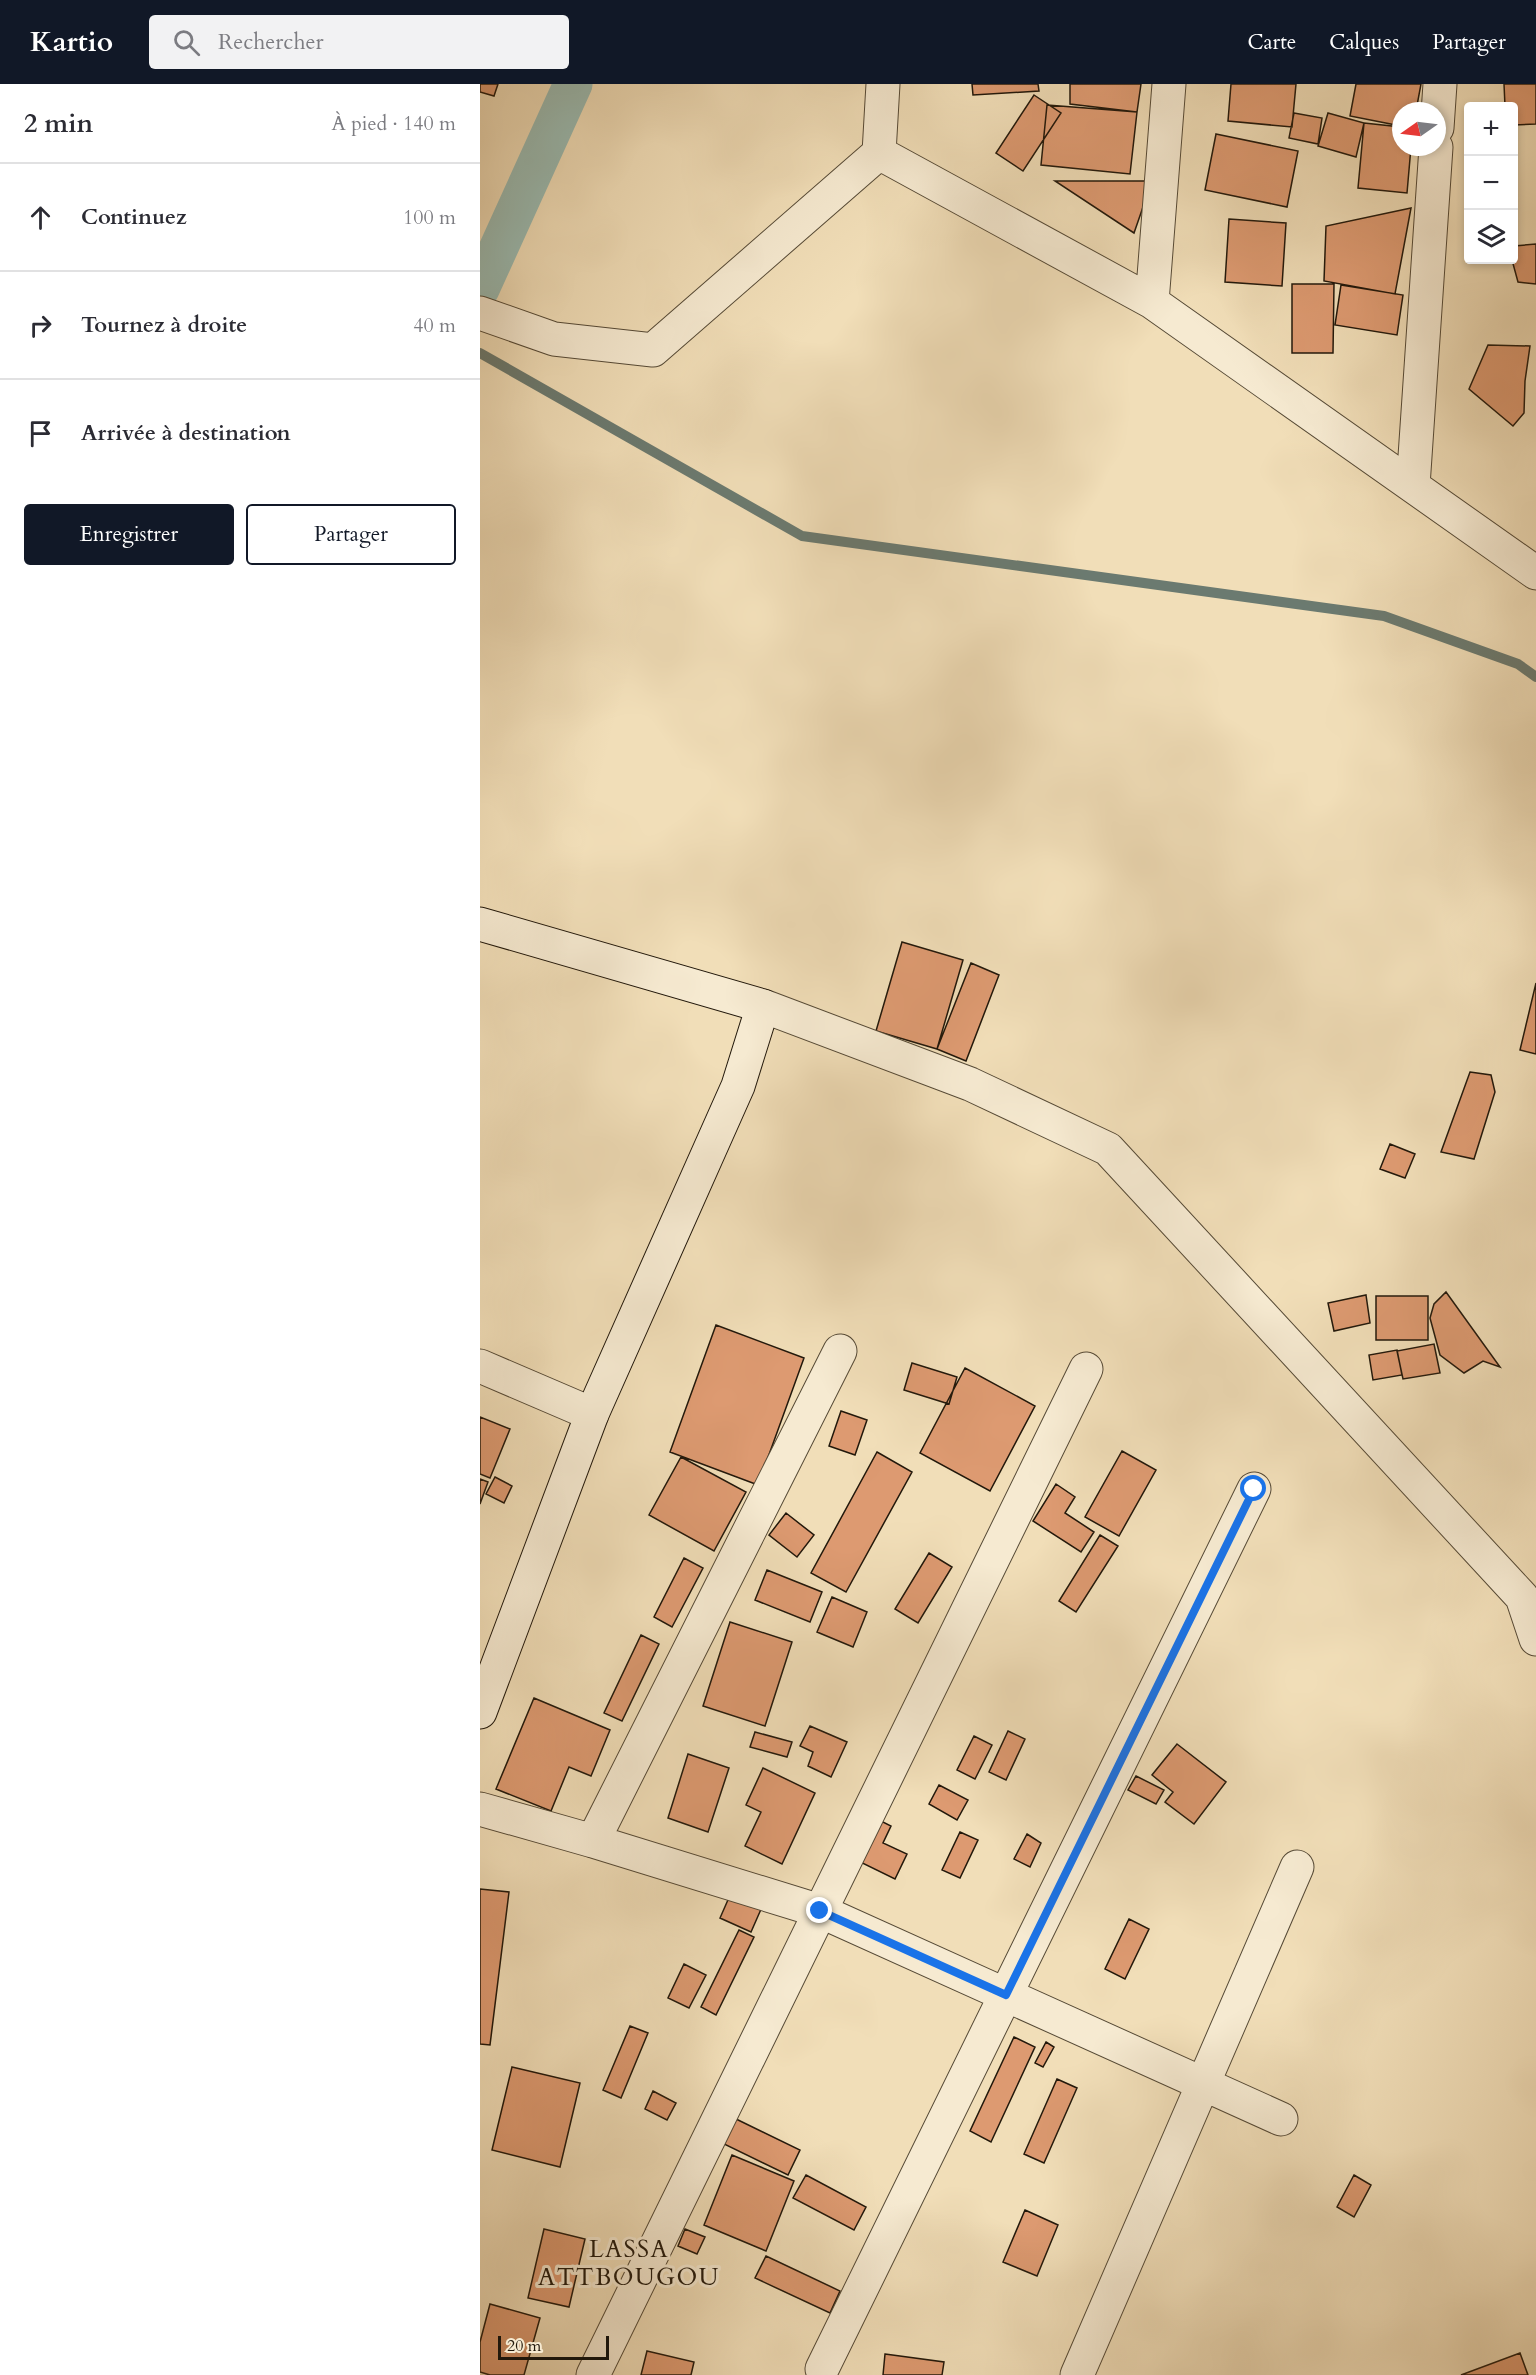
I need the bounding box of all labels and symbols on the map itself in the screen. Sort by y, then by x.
north arrow [1392,102,1446,156]
route start [1240,1475,1266,1501]
route end [806,1897,832,1923]
district label: LASSA ATTBOUGOU [538,2233,720,2294]
scale bar [498,2333,609,2360]

